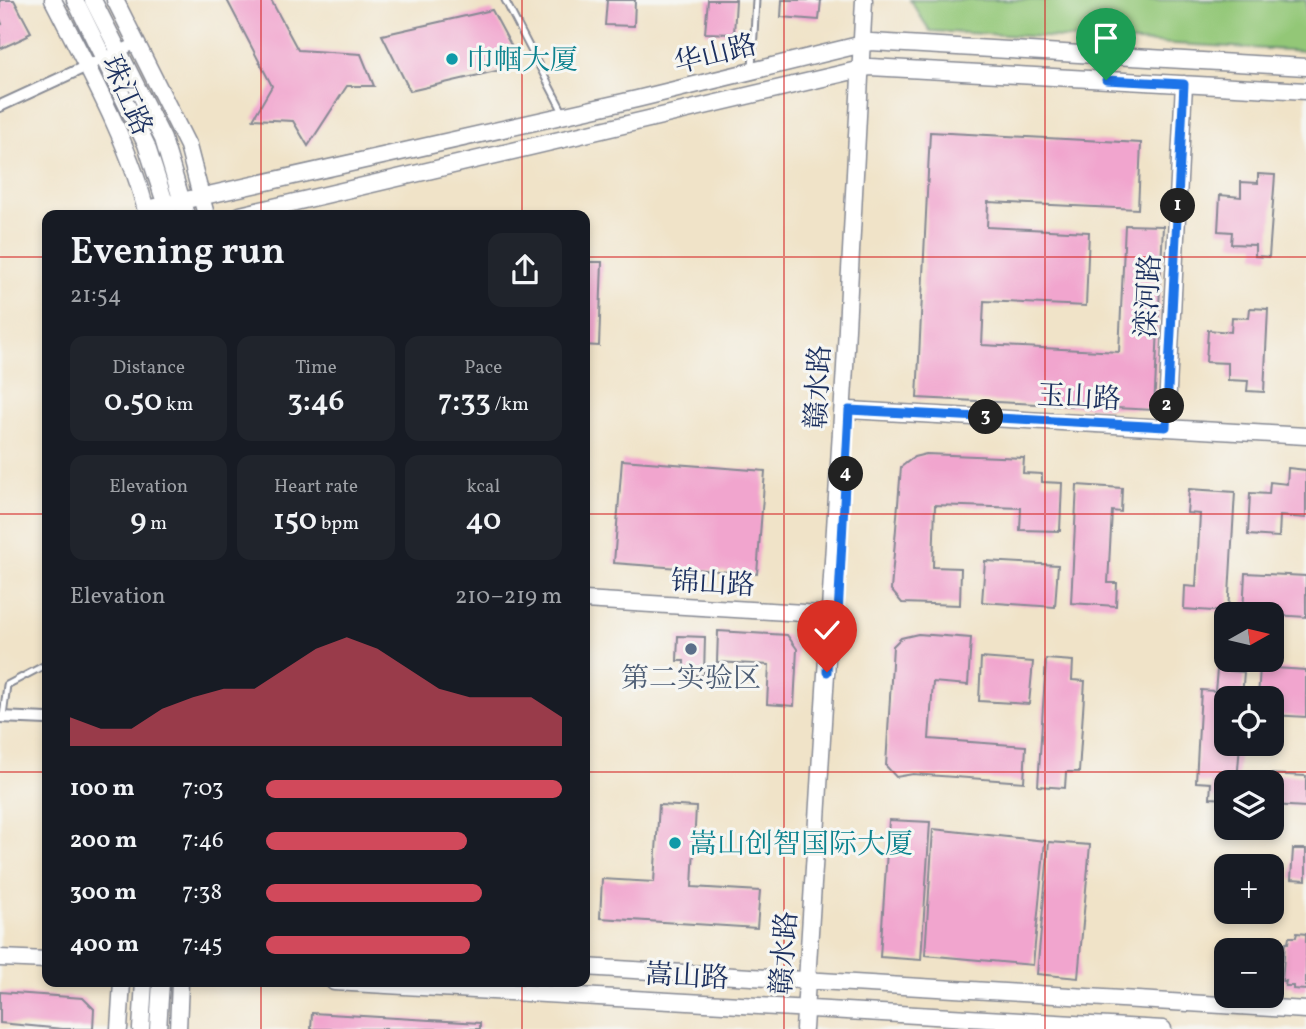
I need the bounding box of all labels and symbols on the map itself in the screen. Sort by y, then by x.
pin [1076,8,1136,80]
street label: 华山路 [670,26,761,85]
place label: 巾帼大厦 [466,42,578,81]
street label: 珠江路 [91,50,161,142]
marker: 巾帼大厦 [444,51,460,67]
pin: 1 [1160,188,1196,224]
street label: 滦河路 [1128,253,1171,339]
street label: 赣水路 [798,344,841,430]
street label: 玉山路 [1036,377,1122,420]
pin: 2 [1150,388,1184,424]
pin: 3 [968,400,1004,434]
pin: 4 [828,456,864,491]
street label: 锦山路 [670,563,756,606]
pin [797,600,857,672]
north arrow [1214,602,1284,672]
marker: 第二实验区 [683,641,699,657]
place label: 第二实验区 [621,660,761,699]
place label: 嵩山创智国际大厦 [689,826,913,865]
marker: 嵩山创智国际大厦 [667,835,683,851]
street label: 赣水路 [763,910,808,996]
street label: 嵩山路 [644,956,730,999]

